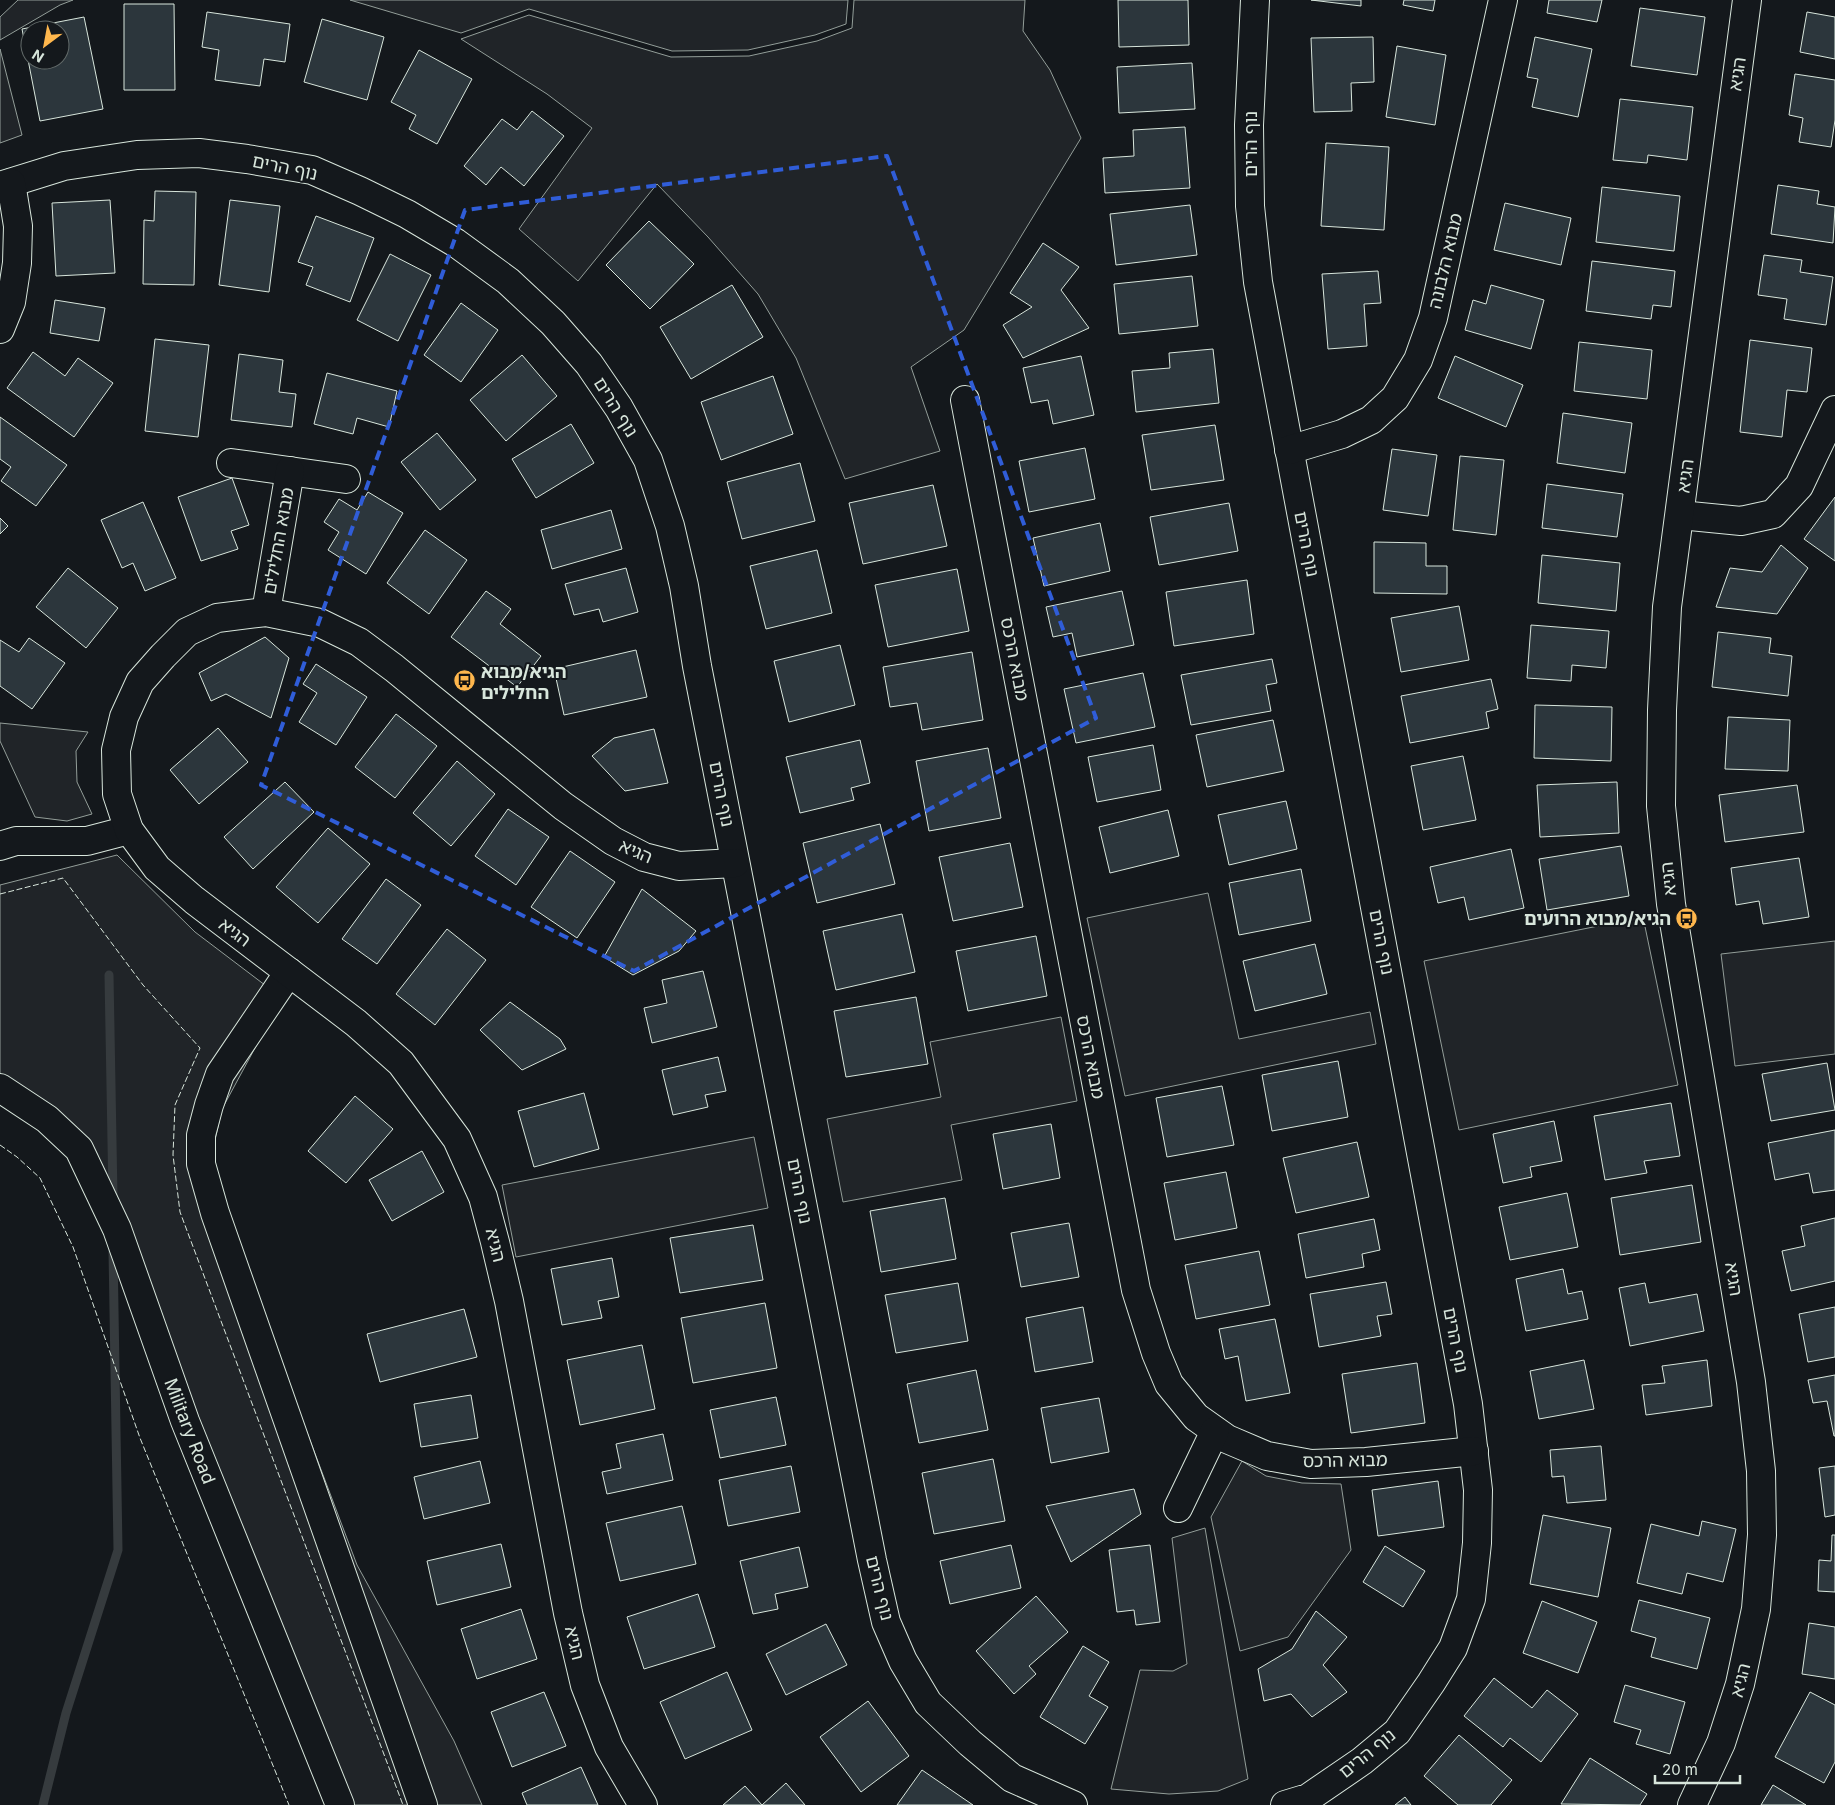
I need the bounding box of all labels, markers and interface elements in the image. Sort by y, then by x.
north arrow [20,20,70,70]
text: N [29,46,47,66]
street label: הגיא [1724,56,1750,92]
street label: נוף הרים [1240,111,1261,177]
street label: נוף הרים [250,150,320,184]
street label: מבוא הלבונה [1424,211,1466,311]
street label: נוף הרים [590,373,642,441]
street label: הגיא [1672,458,1698,494]
street label: מבוא החלילים [258,486,298,596]
street label: נוף הרים [1290,509,1324,579]
street label: מבוא הרכס [997,615,1033,703]
place label: הגיא/מבוא החלילים [481,661,567,703]
bus stop icon: הגיא/מבוא החלילים [453,669,477,693]
street label: נוף הרים [705,759,739,829]
street label: הגיא [616,835,656,867]
street label: הגיא [1656,861,1680,897]
bus stop icon: הגיא/מבוא הרועים [1675,906,1699,930]
street label: נוף הרים [1365,907,1399,977]
place label: הגיא/מבוא הרועים [1524,908,1671,929]
street label: הגיא [215,913,255,951]
street label: מבוא הרכס [1073,1013,1109,1101]
street label: נוף הרים [783,1156,817,1226]
street label: הגיא [482,1226,510,1264]
street label: הגיא [1721,1261,1747,1297]
street label: נוף הרים [1439,1305,1473,1375]
street label: Military Road [160,1375,220,1487]
street label: מבוא הרכס [1302,1449,1388,1471]
street label: נוף הרים [862,1553,898,1623]
street label: הגיא [561,1624,589,1662]
street label: הגיא [1726,1661,1754,1699]
street label: נוף הרים [1335,1724,1399,1782]
scale bar [1655,1752,1740,1784]
text: 20 m [1662,1760,1698,1779]

